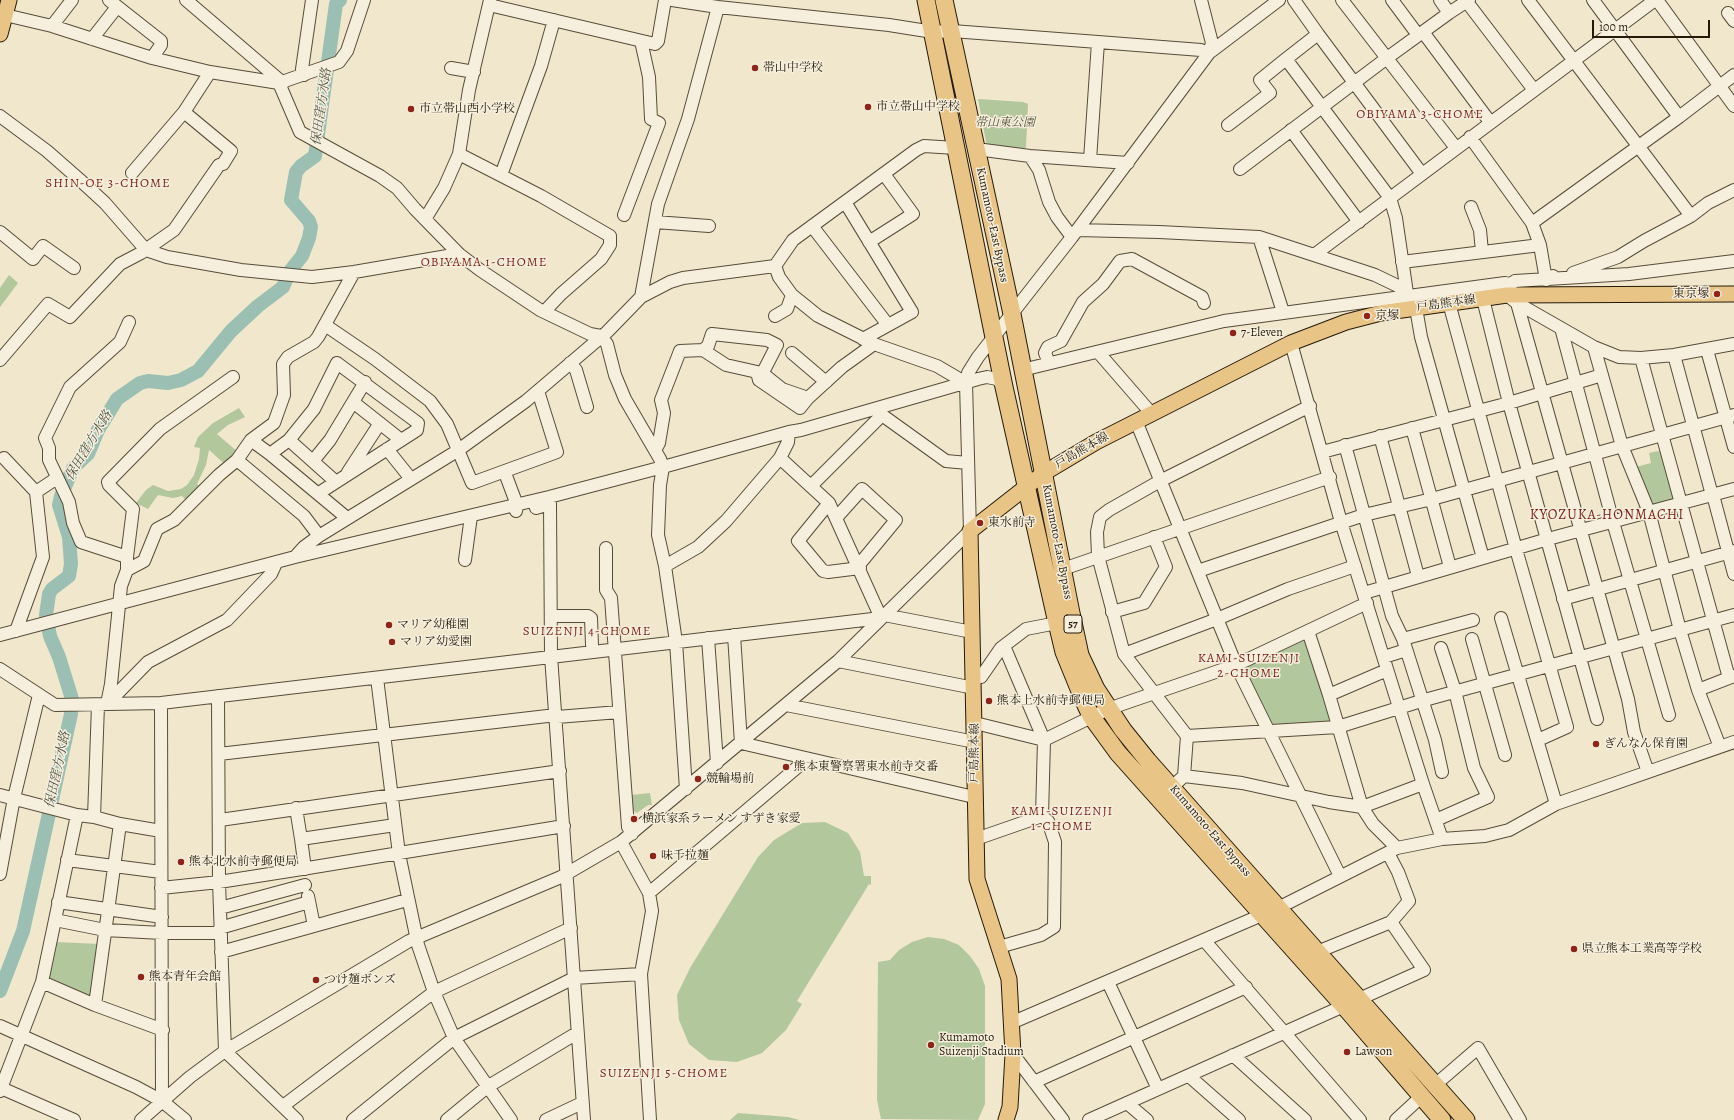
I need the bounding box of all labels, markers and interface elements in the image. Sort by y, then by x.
scale bar [1594,12,1712,38]
text: 100 m [1599,19,1628,35]
place label: 帯山中学校 [763,61,823,75]
marker: 帯山中学校 [750,63,760,73]
water label: 保田窪方水路 [309,67,335,147]
place label: 市立帯山中学校 [876,100,960,114]
place label: 市立帯山西小学校 [419,102,515,116]
marker: 市立帯山中学校 [863,102,873,112]
marker: 市立帯山西小学校 [406,104,416,114]
district label: OBIYAMA 3-CHOME [1356,107,1484,123]
park label: 帯山東公園 [975,116,1035,130]
street label: Kumamoto-East Bypass [973,166,1011,284]
district label: SHIN-OE 3-CHOME [45,176,171,192]
district label: OBIYAMA 1-CHOME [421,255,547,271]
place label: 東京塚 [1673,287,1709,301]
marker: 東京塚 [1712,289,1722,299]
street label: 戸島熊本線 [1415,293,1477,315]
place label: 京塚 [1375,309,1399,323]
marker: 京塚 [1362,311,1372,321]
place label: 7-Eleven [1241,326,1283,340]
marker: 7-Eleven [1228,328,1238,338]
water label: 保田窪方水路 [62,409,116,483]
street label: 戸島熊本線 [1052,430,1112,472]
street label: Kumamoto-East Bypass [1039,483,1075,601]
district label: KYOZUKA-HONMACHI [1530,508,1684,524]
place label: 東水前寺 [988,516,1036,530]
marker: 東水前寺 [975,518,985,528]
road number: 57 [1064,615,1082,633]
place label: マリア幼稚園 [397,618,469,632]
marker: マリア幼稚園 [384,620,394,630]
district label: SUIZENJI 4-CHOME [523,624,651,640]
place label: マリア幼愛園 [400,635,472,649]
marker: マリア幼愛園 [387,637,397,647]
district label: KAMI-SUIZENJI 2-CHOME [1198,651,1300,682]
place label: 熊本上水前寺郵便局 [997,694,1105,708]
marker: 熊本上水前寺郵便局 [984,696,994,706]
street label: 戸島熊本線 [967,723,983,783]
water label: 保田窪方水路 [42,730,74,810]
place label: ぎんなん保育園 [1604,737,1688,751]
marker: ぎんなん保育園 [1591,739,1601,749]
place label: 熊本東警察署東水前寺交番 [794,760,938,774]
marker: 熊本東警察署東水前寺交番 [781,762,791,772]
place label: 競輪場前 [706,772,754,786]
marker: 競輪場前 [693,774,703,784]
street label: Kumamoto-East Bypass [1166,782,1254,880]
district label: KAMI-SUIZENJI 1-CHOME [1011,804,1113,835]
place label: 横浜家系ラーメン すずき家愛 [642,812,800,826]
marker: 横浜家系ラーメン すずき家愛 [629,814,639,824]
place label: 味千拉麺 [661,849,709,863]
marker: 味千拉麺 [648,851,658,861]
place label: 熊本北水前寺郵便局 [189,855,297,869]
marker: 熊本北水前寺郵便局 [176,857,186,867]
place label: 県立熊本工業高等学校 [1582,942,1702,956]
marker: 県立熊本工業高等学校 [1569,944,1579,954]
place label: 熊本青年会館 [149,970,221,984]
marker: 熊本青年会館 [136,972,146,982]
place label: つけ麺ボンズ [324,973,396,987]
marker: つけ麺ボンズ [311,975,321,985]
place label: Kumamoto Suizenji Stadium [939,1031,1024,1059]
marker: Kumamoto Suizenji Stadium [926,1040,936,1050]
place label: Lawson [1355,1045,1392,1059]
marker: Lawson [1342,1047,1352,1057]
district label: SUIZENJI 5-CHOME [600,1066,728,1082]

